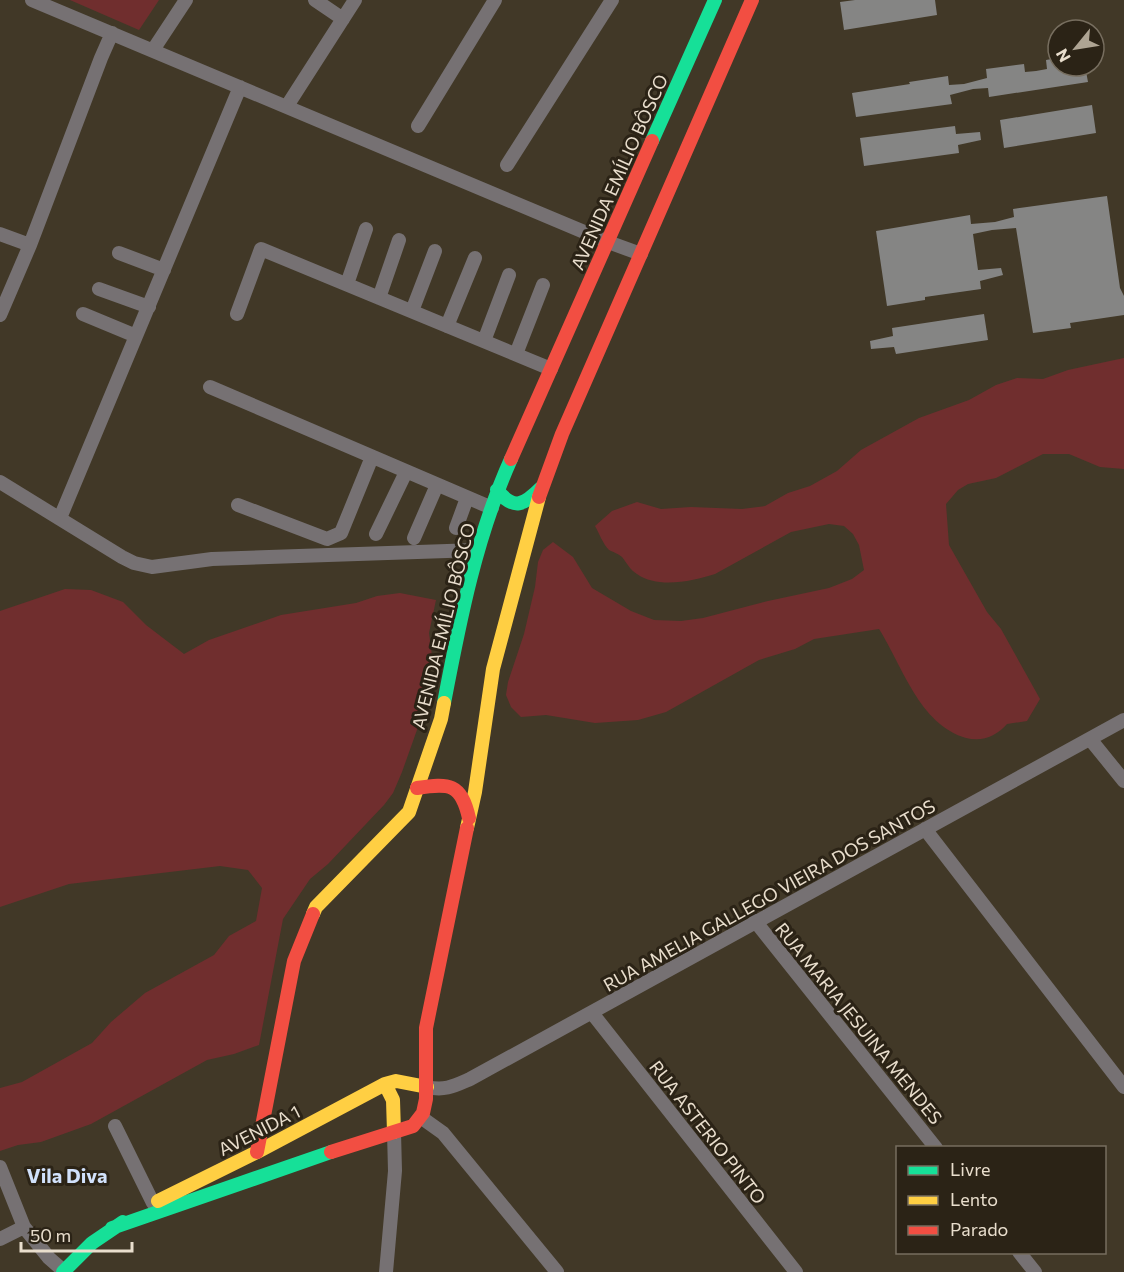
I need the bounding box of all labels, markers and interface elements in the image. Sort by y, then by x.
north arrow [1046,18,1106,78]
text: N [1051,46,1074,66]
street label: AVENIDA EMÍLIO BÔSCO [566,71,672,273]
street label: AVENIDA EMÍLIO BÔSCO [407,521,479,731]
street label: RUA AMELIA GALLEGO VIEIRA DOS SANTOS [599,794,939,996]
street label: RUA MARIA JESUINA MENDES [771,918,947,1128]
street label: RUA ASTERIO PINTO [645,1056,771,1208]
street label: AVENIDA 1 [214,1100,304,1160]
legend [896,1146,1106,1254]
text: Livre [950,1158,991,1180]
district label: Vila Diva [26,1163,108,1187]
text: Lento [950,1188,998,1210]
scale bar [21,1215,132,1253]
text: Parado [950,1218,1008,1240]
text: 50 m [30,1224,71,1246]

